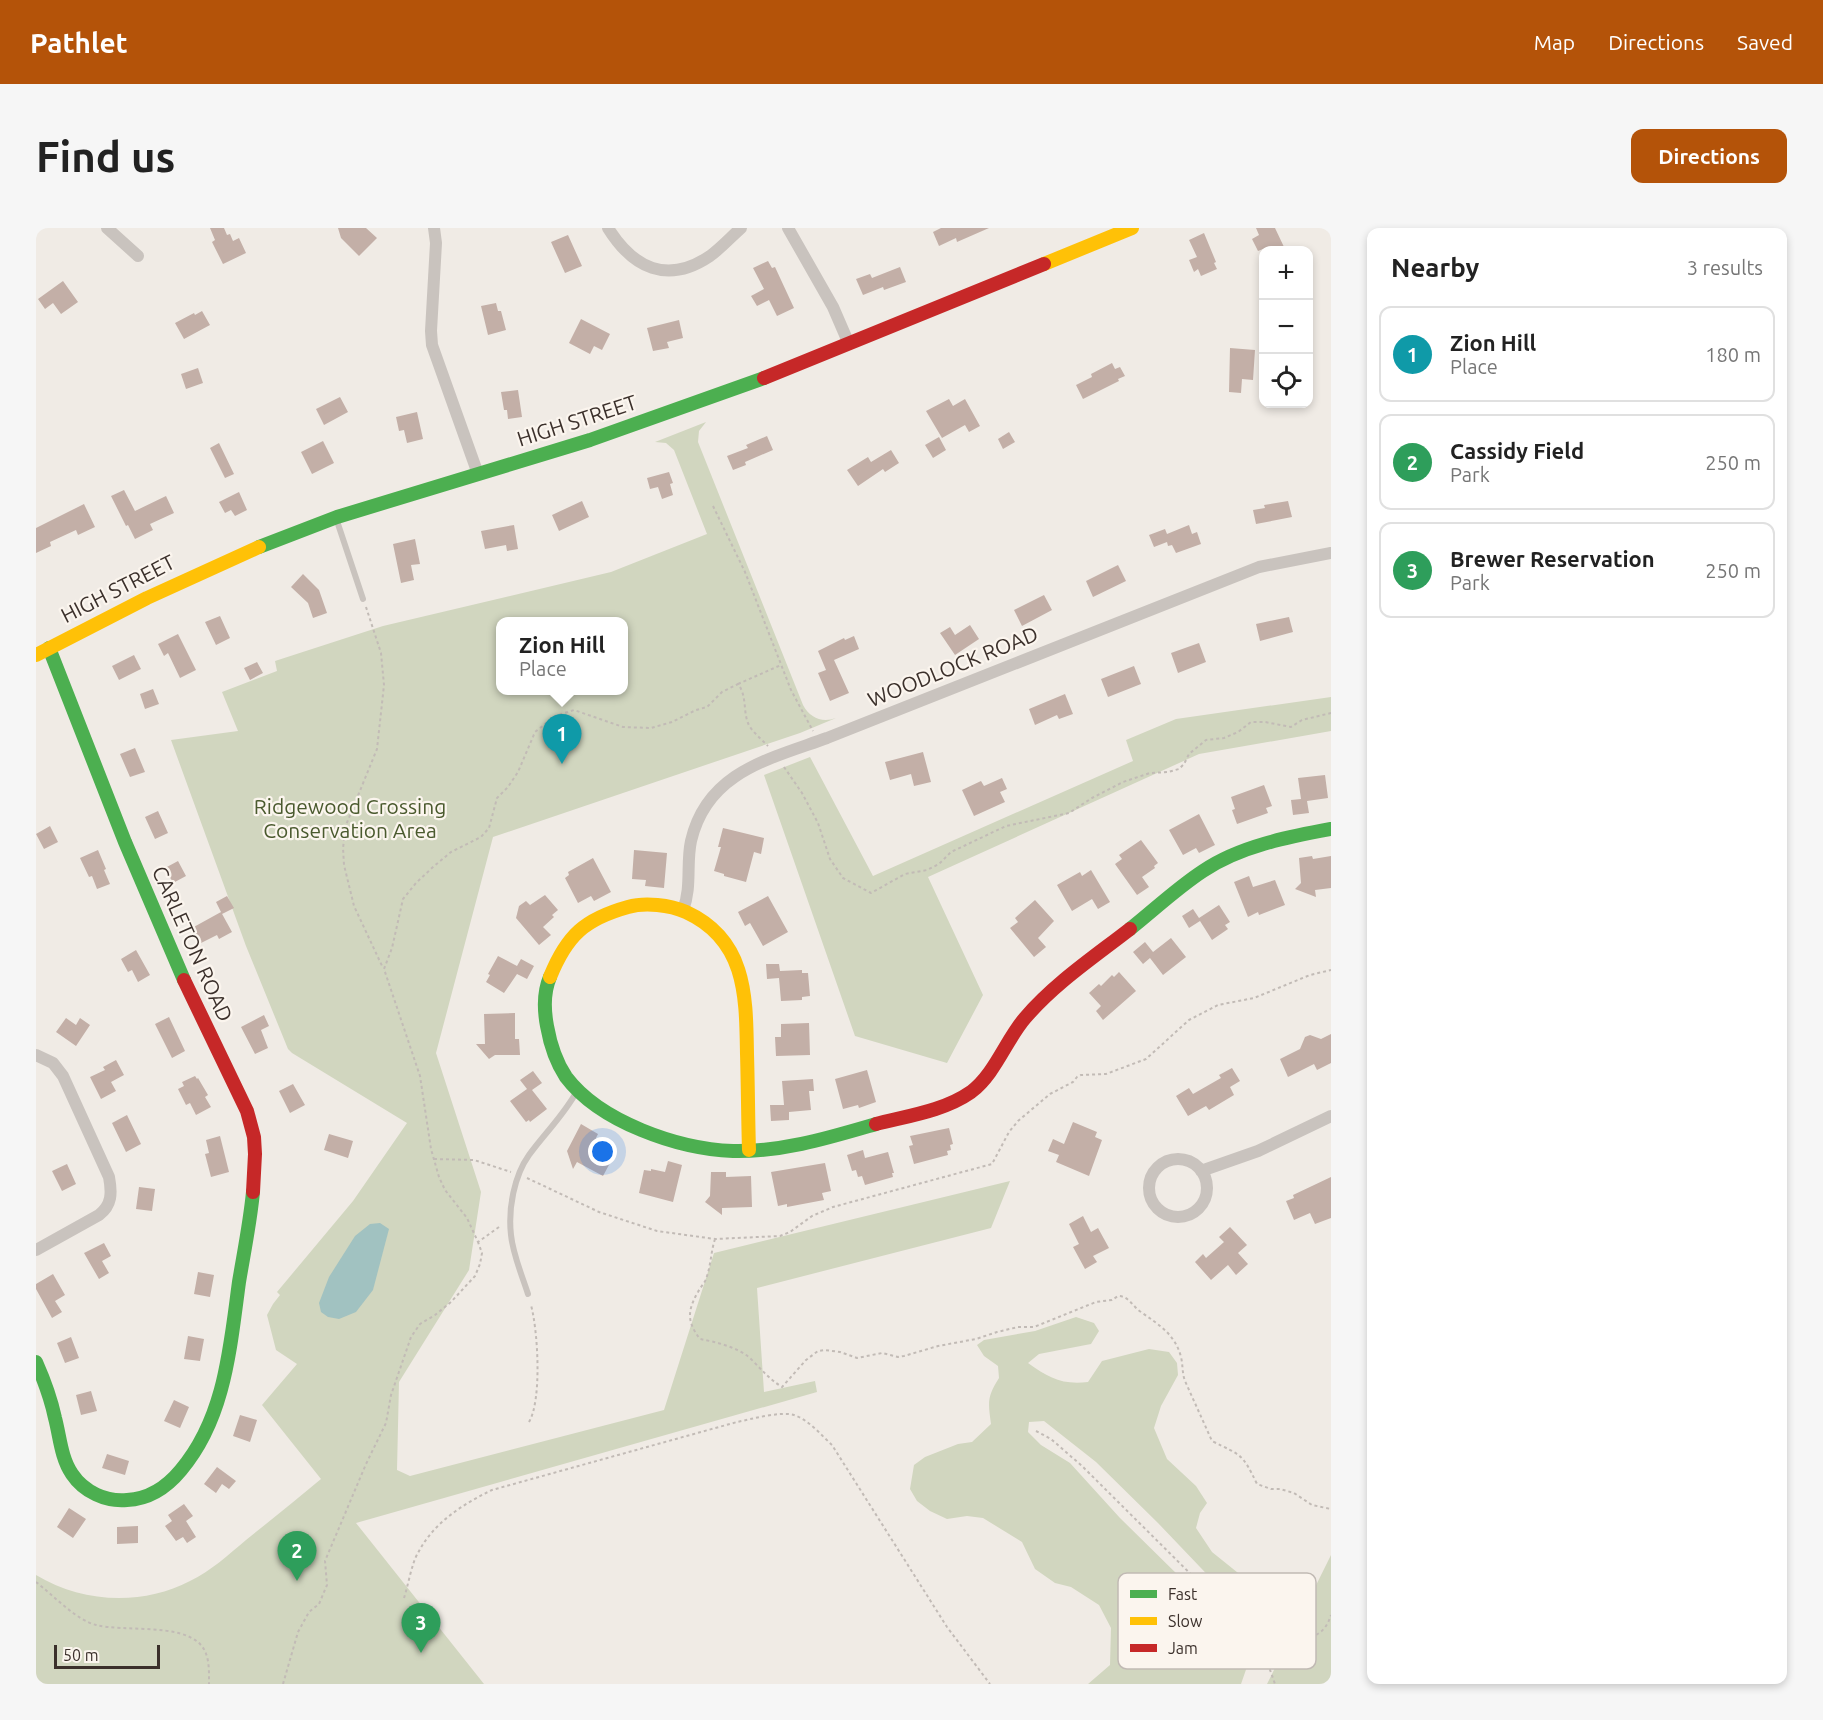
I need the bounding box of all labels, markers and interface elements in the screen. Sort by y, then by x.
text: Pathlet [30,27,128,58]
text: Map [1534,30,1575,54]
text: Directions [1608,30,1704,54]
text: Saved [1737,30,1793,54]
button: Directions [1631,129,1787,183]
text: Find us [36,133,175,180]
map controls [1259,246,1313,408]
button: + [1259,246,1313,300]
text: Nearby [1391,253,1479,282]
text: 3 results [1687,256,1763,279]
button: − [1259,300,1313,354]
text: Zion Hill [1450,330,1536,355]
text: 1 [1407,343,1418,366]
text: 180 m [1705,343,1761,366]
button: locate [1259,354,1313,408]
text: Place [1450,355,1498,378]
street label: HIGH STREET [514,389,640,451]
text: Cassidy Field [1450,438,1584,463]
text: 2 [1407,451,1418,474]
text: 250 m [1705,451,1761,474]
text: Park [1450,463,1490,486]
text: Brewer Reservation [1450,546,1655,571]
street label: HIGH STREET [57,549,179,627]
text: 3 [1407,559,1418,582]
text: 250 m [1705,559,1761,582]
text: Park [1450,571,1490,594]
popup [496,617,628,695]
street label: WOODLOCK ROAD [864,621,1041,711]
text: Zion Hill [519,632,605,657]
text: Place [519,657,567,680]
pin: 1 [542,714,582,764]
park label: Ridgewood Crossing Conservation Area [254,794,446,842]
street label: CARLETON ROAD [148,862,238,1025]
your location [588,1137,617,1166]
pin: 2 [278,1532,316,1581]
legend [1118,1573,1316,1669]
text: Fast [1168,1585,1198,1603]
pin: 3 [402,1604,440,1653]
text: Slow [1168,1612,1203,1630]
text: Jam [1168,1639,1198,1657]
scale bar [54,1642,160,1670]
text: 50 m [63,1646,99,1664]

